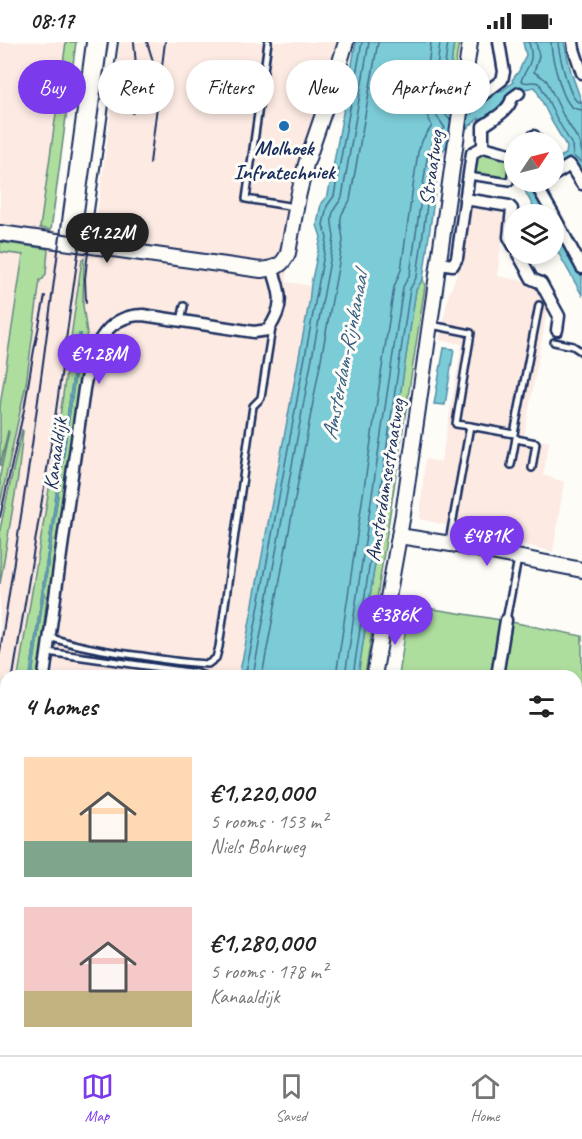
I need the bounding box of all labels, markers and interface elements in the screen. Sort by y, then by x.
text: 08:17 [30,7,74,35]
chip: Buy [18,60,86,114]
chip: Rent [98,60,174,114]
chip: Filters [186,60,274,114]
chip: New [286,60,358,114]
chip: Apartment [370,60,490,114]
marker: Molhoek Infratechniek [277,119,291,133]
street label: Straatweg [413,128,449,207]
north arrow [504,132,564,192]
map controls [504,132,564,264]
place label: Molhoek Infratechniek [233,135,337,185]
button: layers [504,204,564,264]
pin: €1.22M [58,213,156,264]
text: €1.22M [80,220,134,245]
water label: Amsterdam-Rijnkanaal [315,263,376,442]
pin: €1.28M [50,334,148,385]
text: €1.28M [72,341,126,366]
street label: Amsterdamsestraatweg [359,395,411,563]
street label: Kanaaldijk [37,415,73,492]
pin: €481K [445,516,529,567]
text: €481K [464,523,510,548]
pin: €386K [353,595,437,646]
text: €386K [372,602,418,627]
text: 4 homes [24,690,97,723]
icon: filters [525,690,558,723]
text: €1,220,000 [210,776,314,809]
icon: home [72,781,144,853]
text: 5 rooms · 153 m² [210,809,327,834]
text: Niels Bohrweg [210,834,305,859]
text: €1,280,000 [210,926,314,959]
icon: home [72,931,144,1003]
text: 5 rooms · 178 m² [210,959,327,984]
text: Kanaaldijk [210,984,279,1009]
tab: Map [81,1070,114,1126]
tab: Saved [275,1070,308,1126]
tab: Home [469,1070,502,1126]

